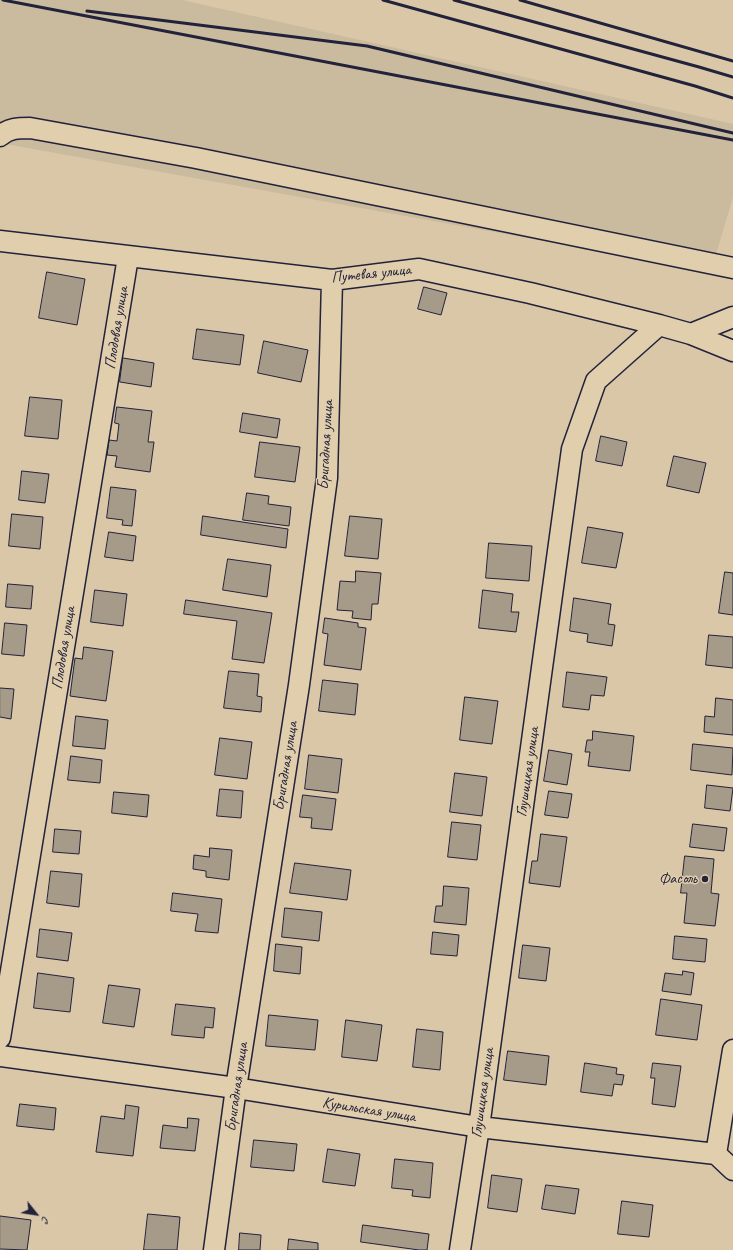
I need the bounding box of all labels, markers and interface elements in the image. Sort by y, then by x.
street label: Путевая улица [330,260,412,288]
street label: Плодовая улица [101,285,133,371]
street label: Бригадная улица [314,400,338,490]
street label: Плодовая улица [48,605,80,691]
street label: Бригадная улица [270,720,302,812]
street label: Глушицкая улица [512,726,544,818]
place label: Фасоль [659,869,697,889]
marker: Фасоль [700,874,710,884]
street label: Бригадная улица [221,1041,253,1133]
street label: Глушицкая улица [467,1047,499,1139]
street label: Курильская улица [321,1093,417,1127]
north arrow [16,1194,56,1234]
text: С [39,1214,54,1226]

